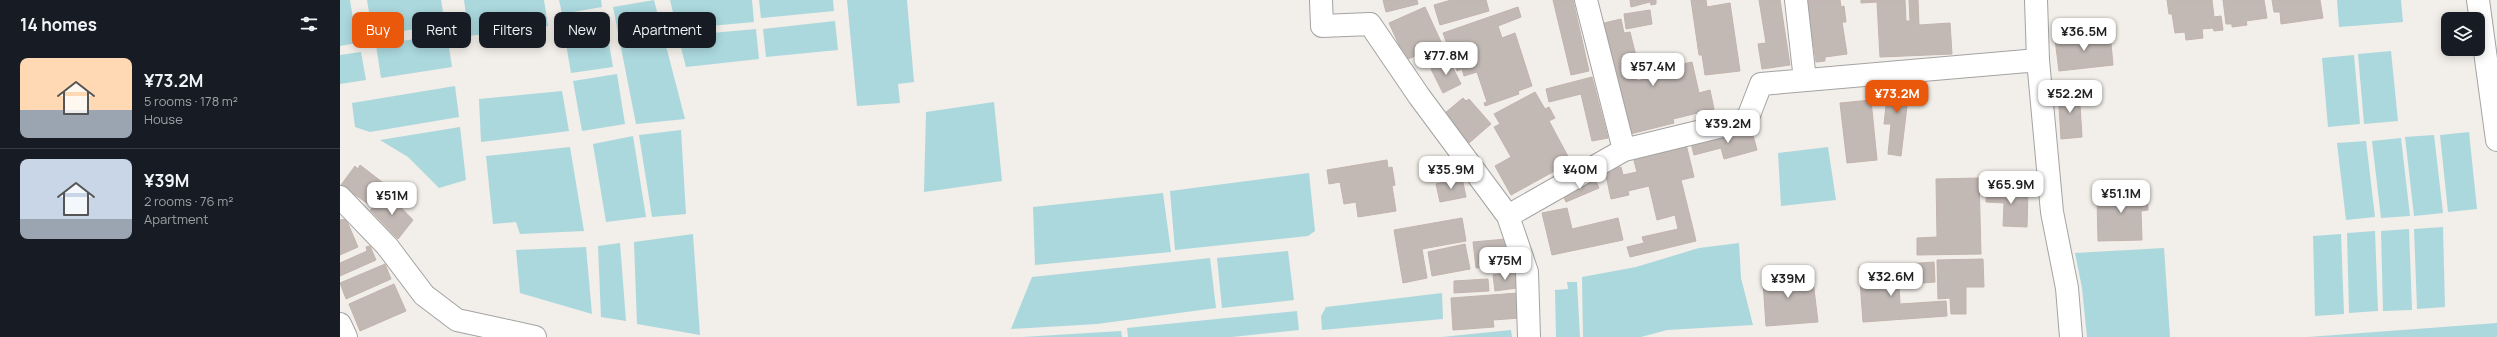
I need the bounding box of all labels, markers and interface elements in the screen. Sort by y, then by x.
chip: Buy [352,12,404,48]
chip: Rent [412,12,471,48]
chip: Filters [479,12,546,48]
chip: New [554,12,610,48]
chip: Apartment [618,12,716,48]
map controls [2441,12,2485,56]
button: layers [2441,12,2485,56]
text: 14 homes [20,13,97,36]
icon: filters [298,13,320,35]
pin: ¥36.5M [2051,18,2117,52]
text: ¥36.5M [2061,22,2107,40]
pin: ¥77.8M [1413,42,1479,76]
text: ¥77.8M [1424,46,1468,64]
pin: ¥57.4M [1620,53,1686,87]
text: ¥57.4M [1630,57,1676,75]
text: ¥73.2M [144,69,203,92]
icon: home [52,74,100,122]
pin: ¥73.2M [1864,80,1930,114]
pin: ¥52.2M [2037,80,2103,114]
text: ¥73.2M [1874,84,1920,102]
text: ¥52.2M [2047,84,2093,102]
text: 5 rooms · 178 m² [144,92,238,110]
text: House [144,110,183,128]
pin: ¥39.2M [1695,110,1761,144]
text: ¥39.2M [1705,114,1751,132]
pin: ¥35.9M [1418,156,1484,190]
pin: ¥40M [1556,156,1604,190]
text: ¥35.9M [1428,160,1474,178]
text: ¥40M [1563,160,1597,178]
text: ¥39M [144,169,189,192]
pin: ¥65.9M [1978,171,2044,205]
icon: home [52,175,100,223]
text: ¥65.9M [1988,175,2034,193]
pin: ¥51.1M [2088,180,2154,214]
pin: ¥51M [368,182,416,216]
text: ¥51.1M [2101,184,2141,202]
text: ¥51M [376,186,408,204]
text: 2 rooms · 76 m² [144,192,233,210]
text: Apartment [144,210,208,228]
pin: ¥75M [1481,247,1529,281]
text: ¥75M [1488,251,1522,269]
pin: ¥32.6M [1858,263,1924,297]
pin: ¥39M [1764,265,1812,299]
text: ¥32.6M [1868,267,1914,285]
text: ¥39M [1771,269,1805,287]

